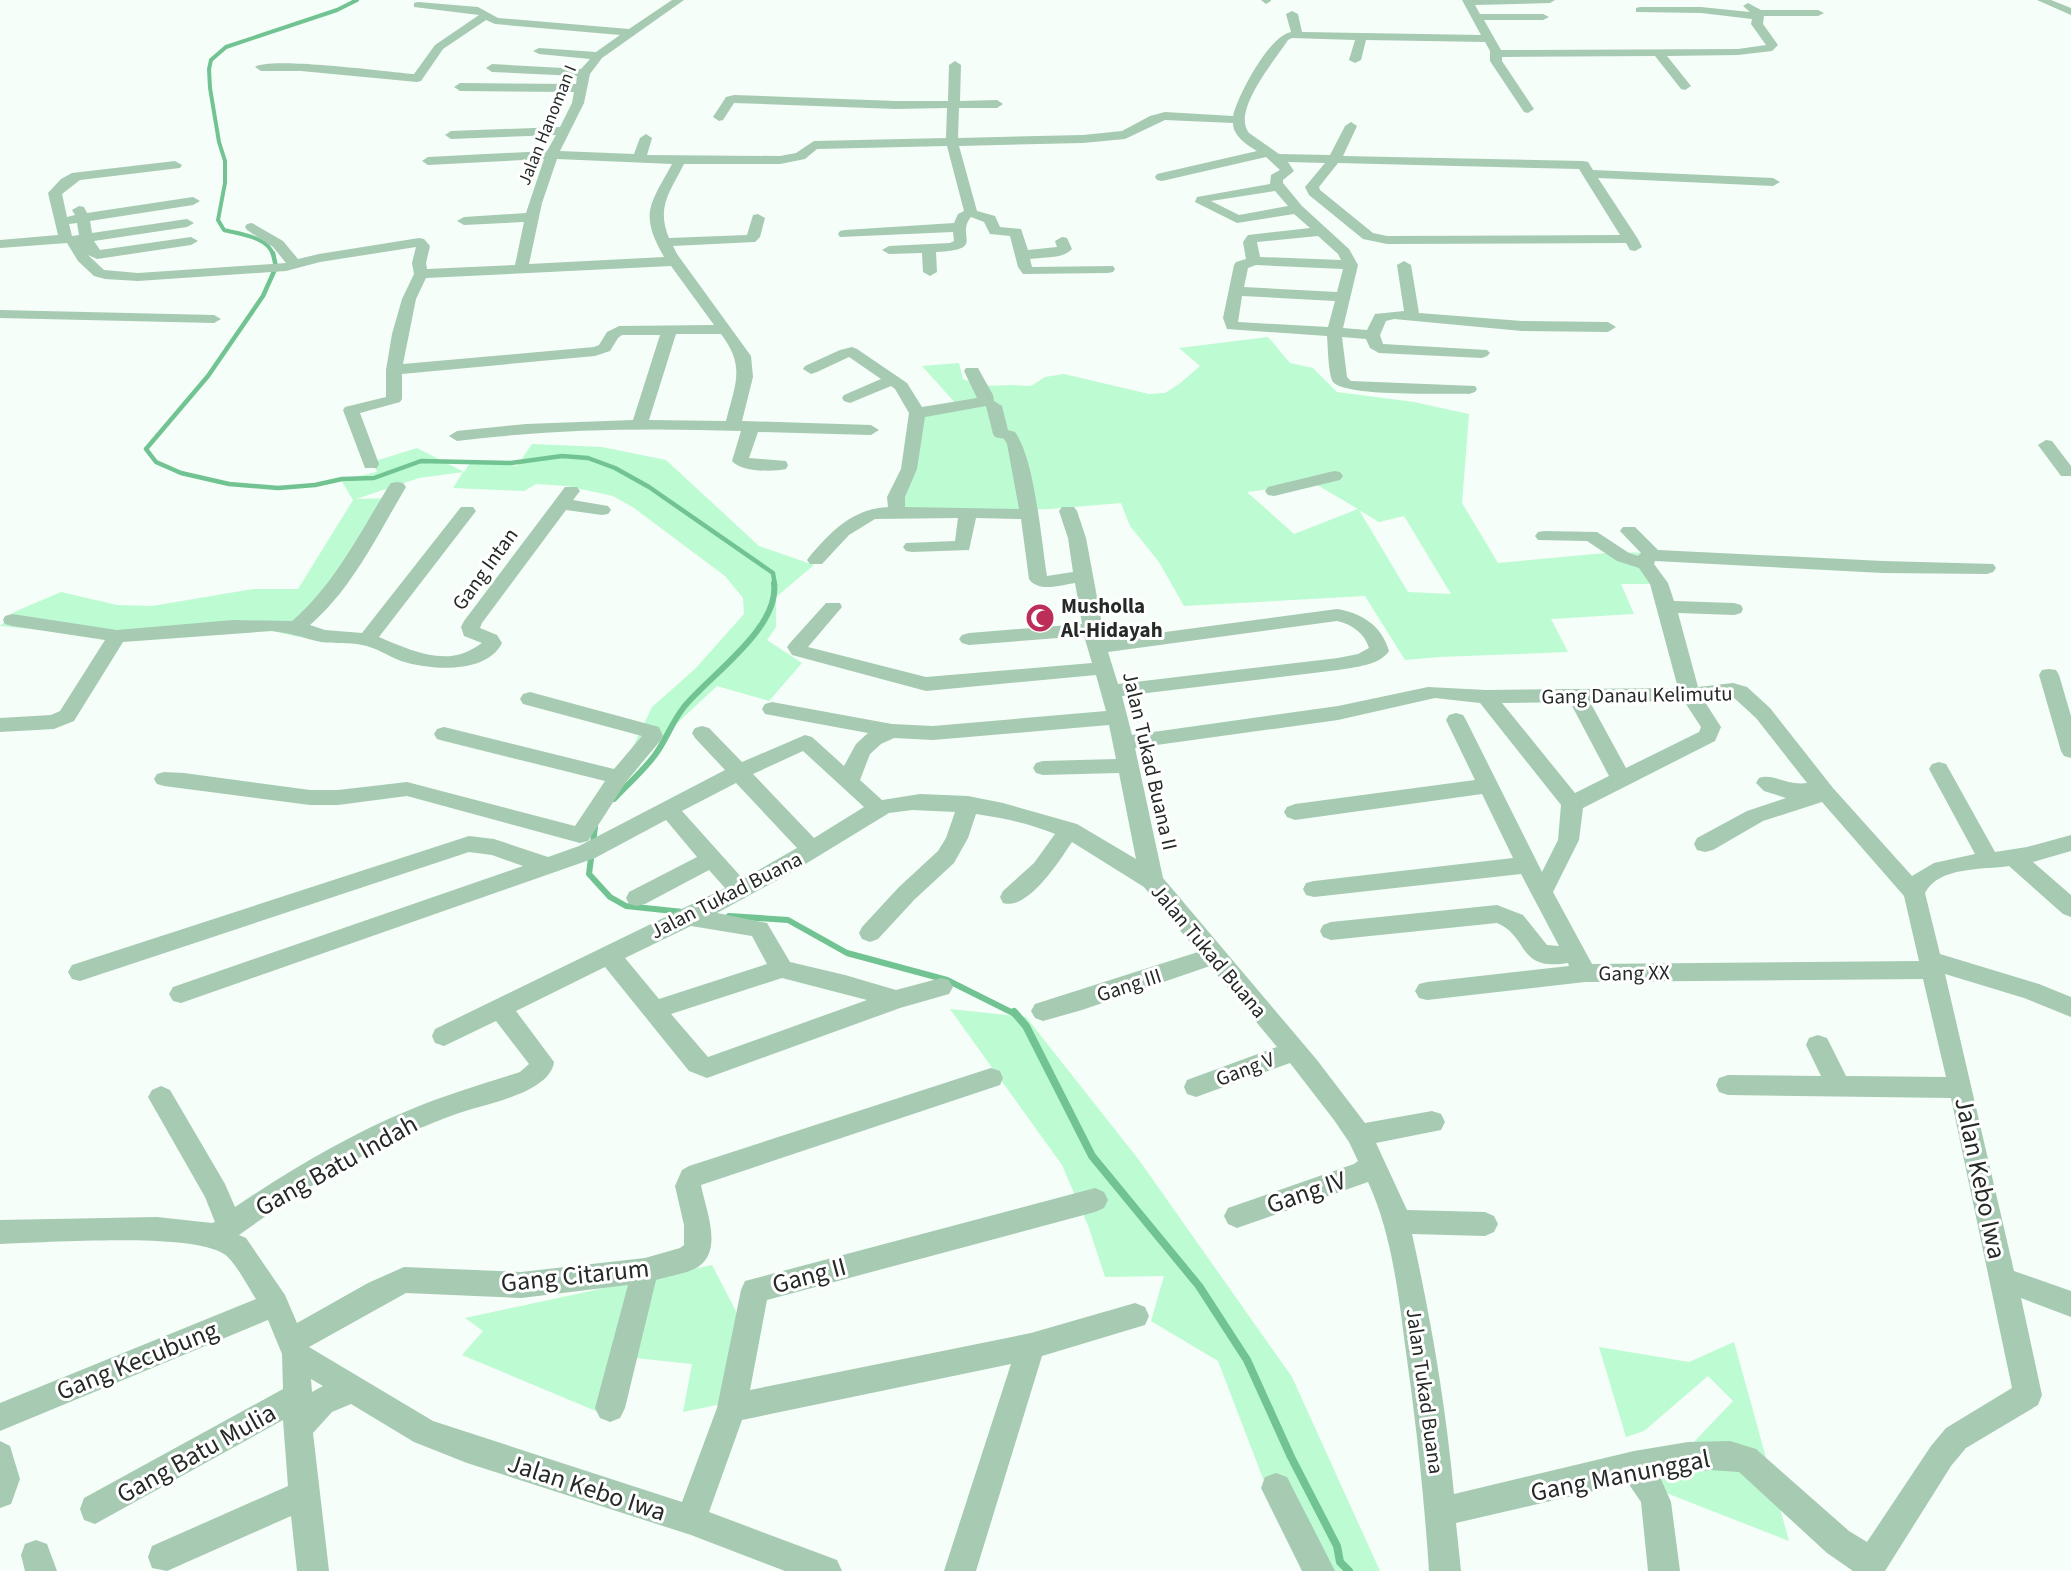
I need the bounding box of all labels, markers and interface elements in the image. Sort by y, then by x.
street label: Jalan Hanoman I [512,61,583,189]
street label: Gang Intan [445,522,525,616]
place label: Musholla Al-Hidayah [1060,591,1163,645]
mosque icon: Musholla Al-Hidayah [1024,602,1056,634]
street label: Jalan Tukad Buana II [1115,669,1185,853]
street label: Gang Danau Kelimutu [1541,678,1733,712]
street label: Jalan Tukad Buana [645,844,807,946]
street label: Jalan Tukad Buana [1144,877,1274,1025]
street label: Gang XX [1598,957,1670,989]
street label: Gang III [1093,960,1165,1010]
street label: Gang V [1211,1044,1279,1094]
street label: Jalan Kebo Iwa [1945,1094,2016,1262]
street label: Gang Batu Indah [248,1105,424,1225]
street label: Gang IV [1261,1161,1351,1223]
street label: Gang II [768,1248,850,1303]
street label: Gang Citarum [499,1249,651,1302]
street label: Jalan Tukad Buana [1399,1306,1451,1476]
street label: Gang Kecubung [51,1311,224,1410]
street label: Gang Batu Mulia [110,1394,283,1513]
street label: Gang Manunggal [1527,1440,1713,1511]
street label: Jalan Kebo Iwa [503,1444,671,1530]

